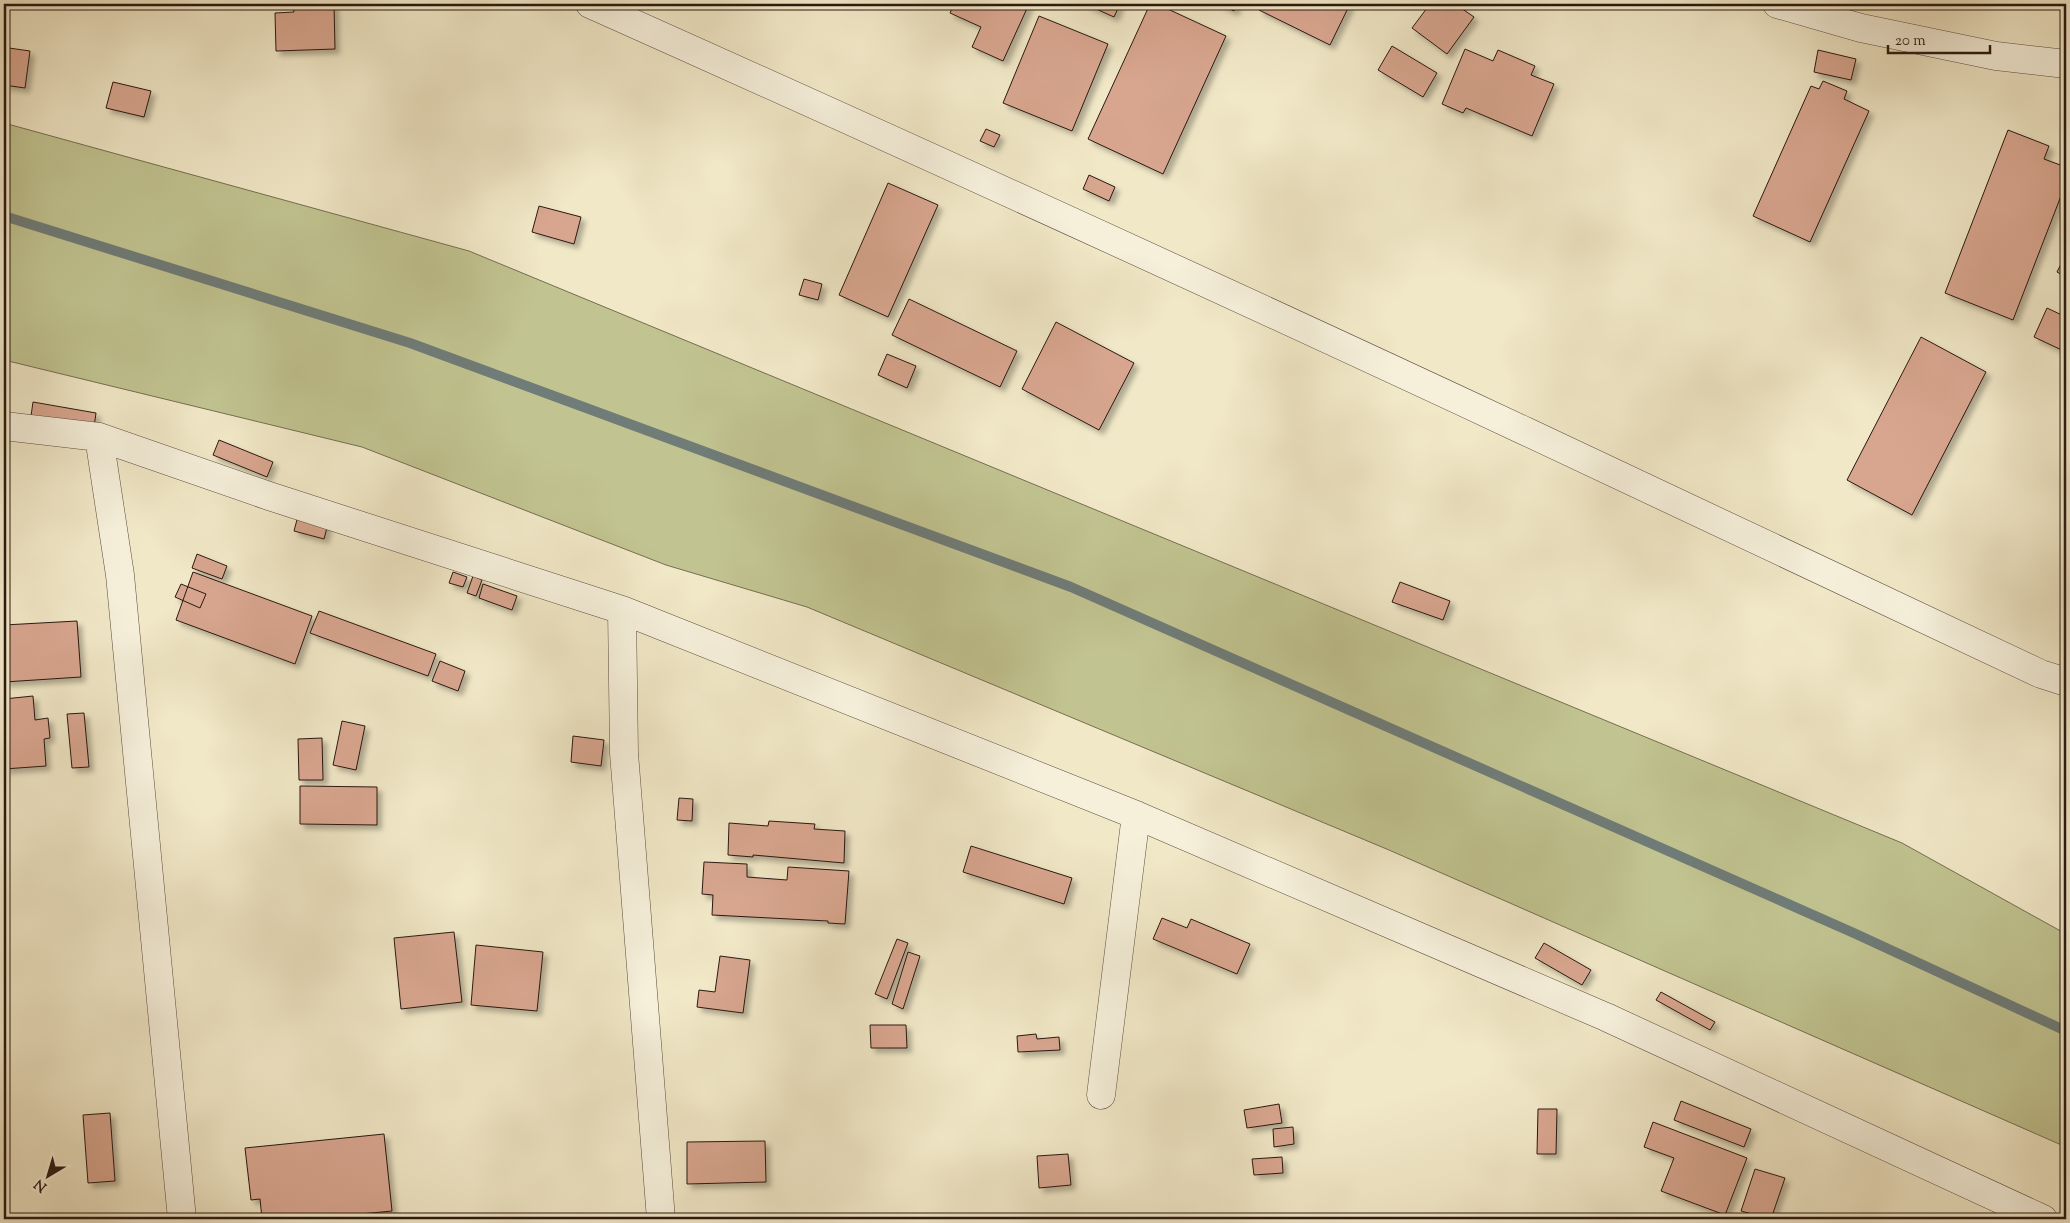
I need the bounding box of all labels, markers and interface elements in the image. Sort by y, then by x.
scale bar [1888,22,1990,54]
text: 20 m [1895,31,1926,52]
north arrow [22,1150,72,1200]
text: N [31,1173,52,1196]

